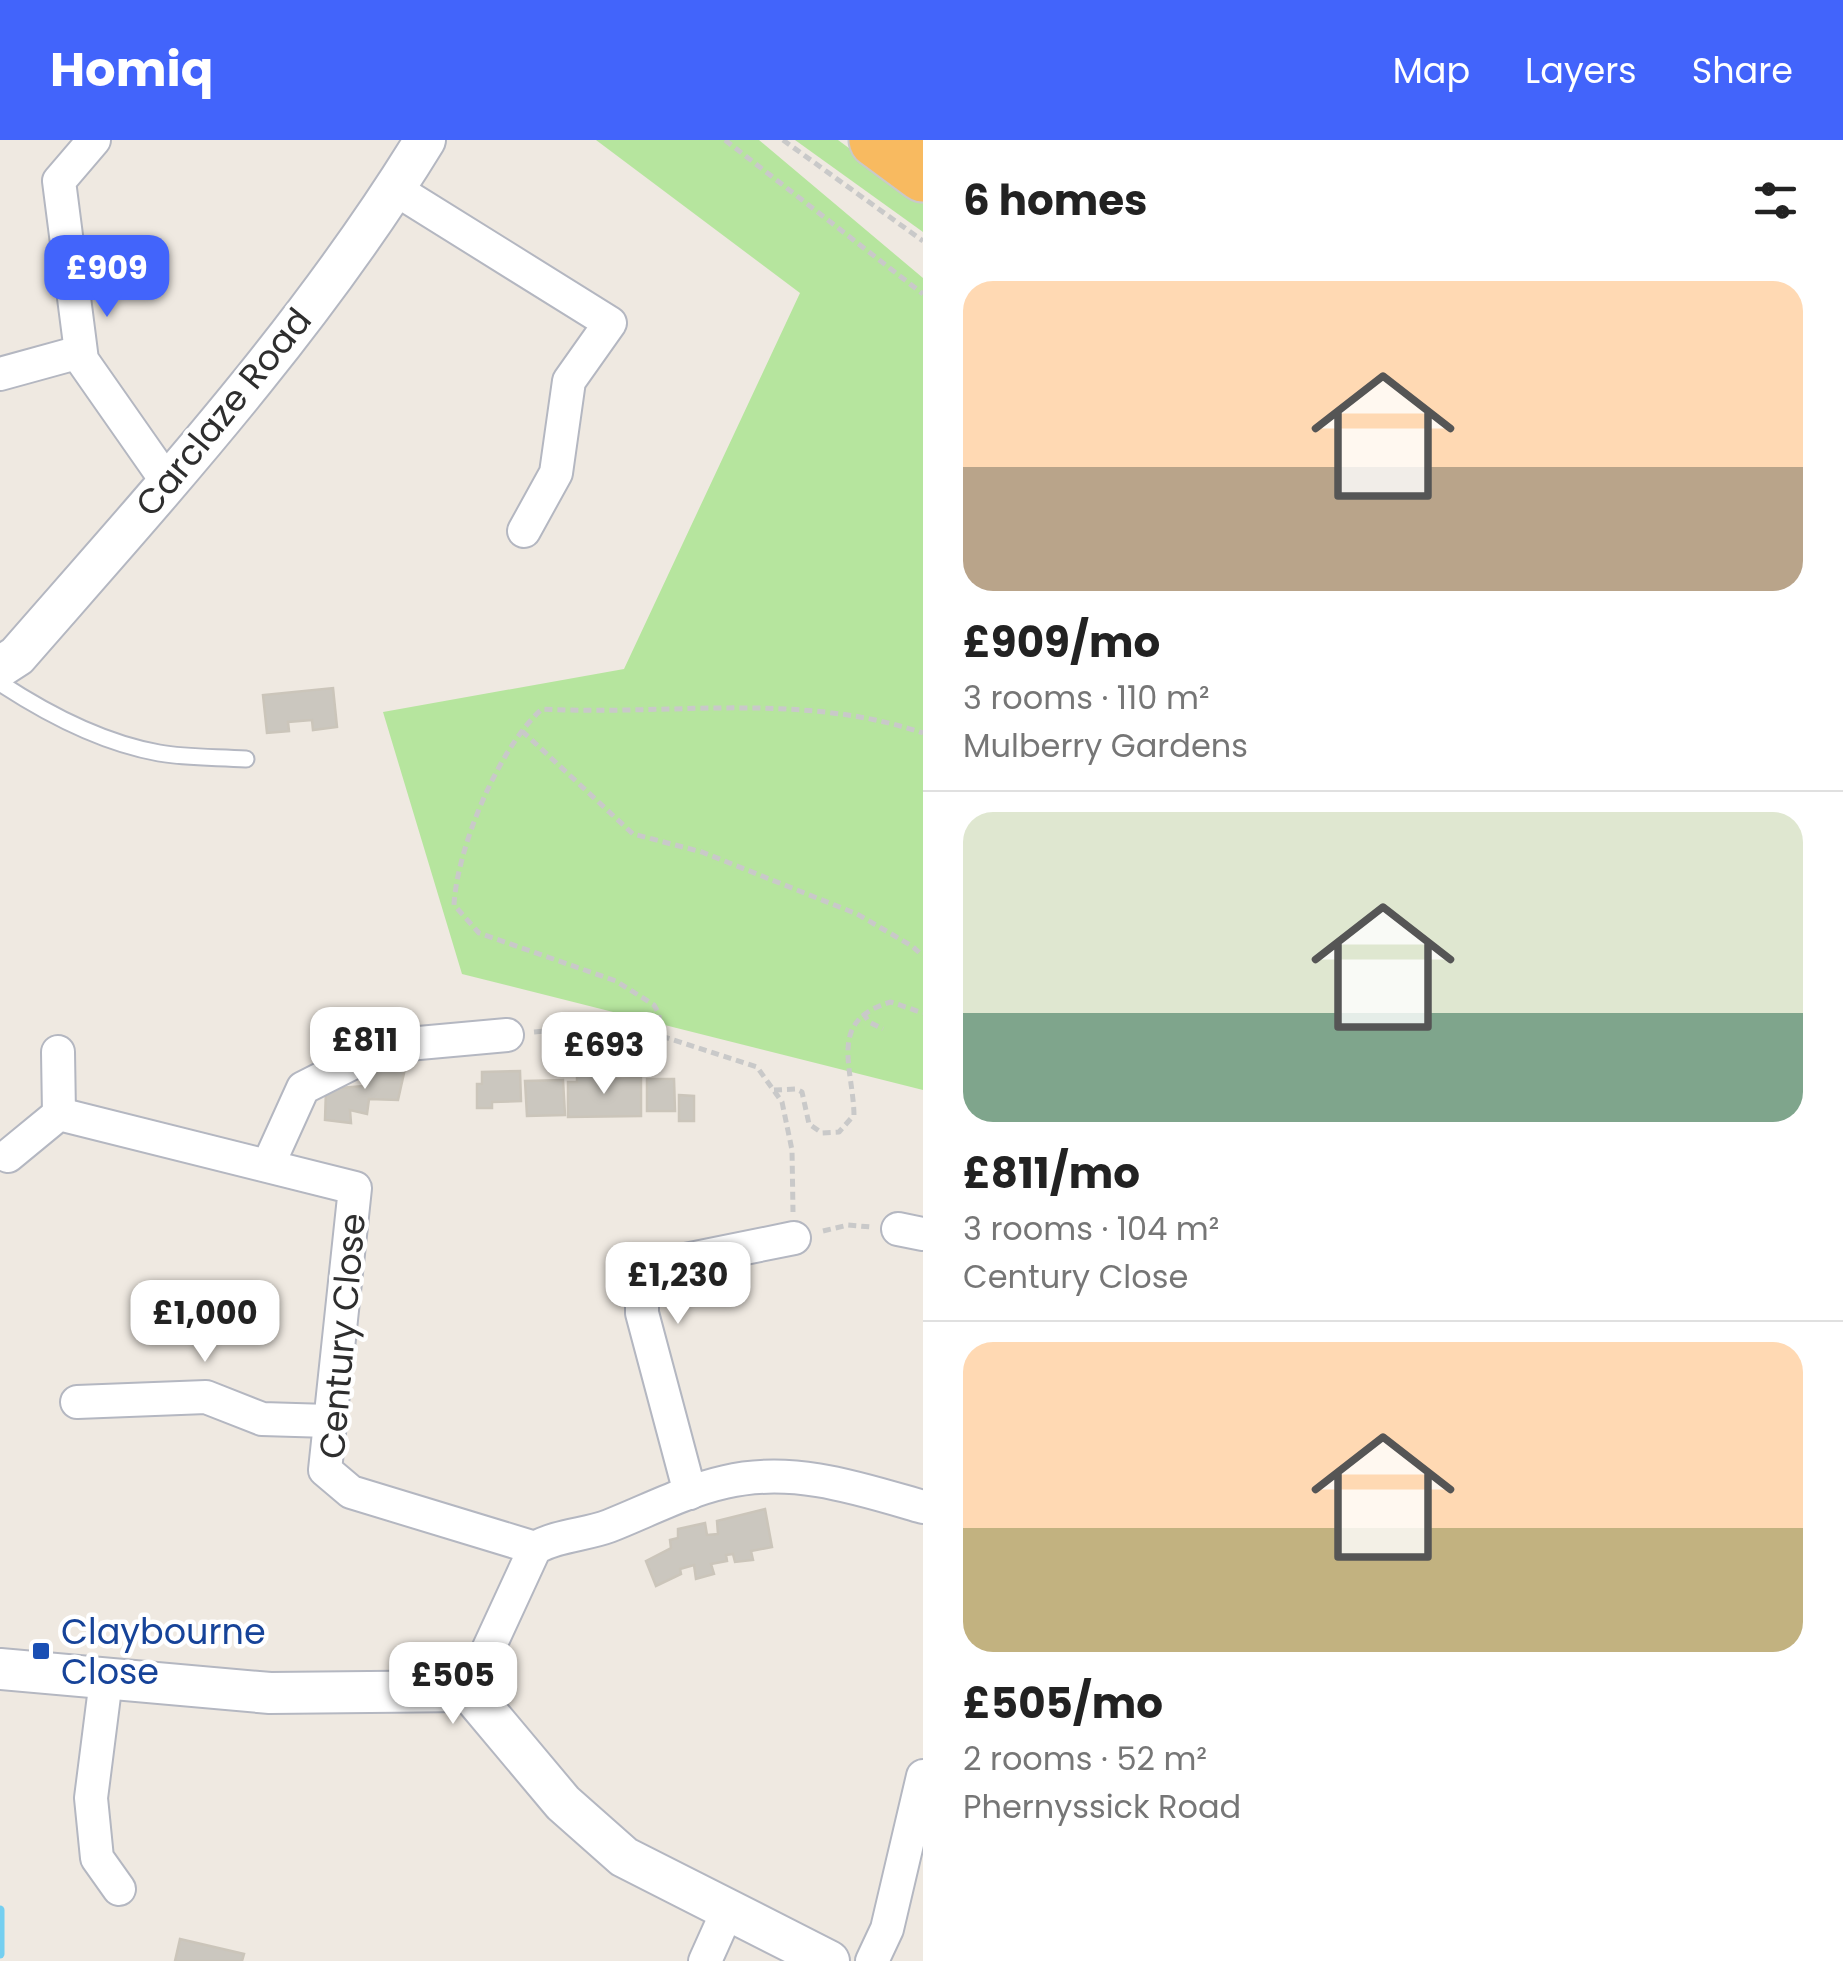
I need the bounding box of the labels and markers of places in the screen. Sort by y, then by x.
pin: £909 [48,235,166,320]
pin: £811 [306,1007,424,1092]
pin: £693 [545,1012,663,1097]
pin: £1,230 [597,1242,759,1327]
pin: £1,000 [124,1280,286,1365]
place label: Claybourne Close [61,1607,266,1696]
marker: Claybourne Close [30,1640,52,1662]
pin: £505 [394,1642,512,1727]

